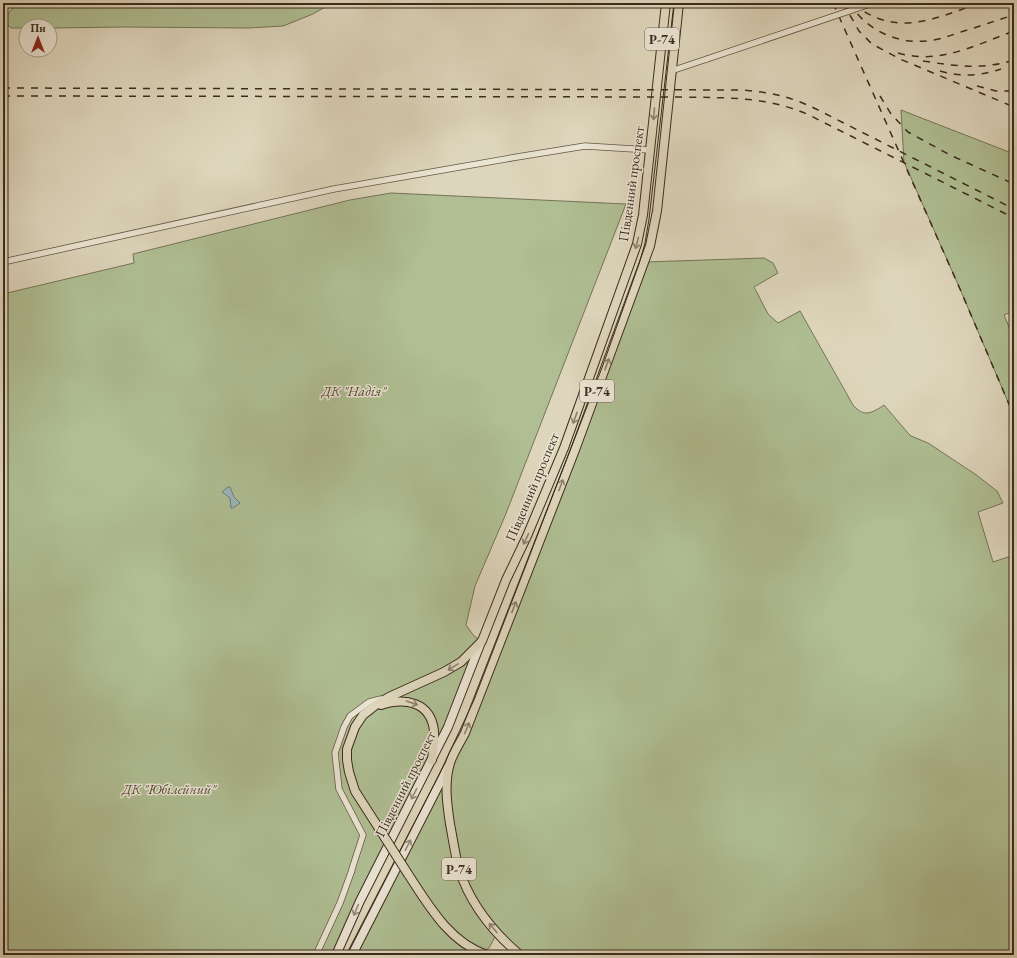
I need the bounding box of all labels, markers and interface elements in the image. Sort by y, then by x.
north arrow [18,18,58,58]
text: Пн [30,21,46,35]
road number: Р-74 [645,28,679,50]
one-way arrow [650,107,657,120]
street label: Південний проспект [614,125,648,243]
one-way arrow [633,236,640,249]
one-way arrow [604,358,612,370]
road number: Р-74 [580,380,614,402]
park label: ДК "Надія" [321,382,388,400]
one-way arrow [570,412,578,424]
street label: Південний проспект [501,430,563,544]
one-way arrow [558,480,566,492]
one-way arrow [522,532,529,544]
one-way arrow [511,601,519,613]
one-way arrow [447,663,459,671]
one-way arrow [406,700,418,708]
one-way arrow [464,722,471,734]
street label: Південний проспект [371,728,440,840]
park label: ДК "Юбілейний" [121,780,217,798]
one-way arrow [410,788,418,800]
one-way arrow [405,840,412,852]
road number: Р-74 [442,858,476,880]
one-way arrow [352,904,359,916]
one-way arrow [488,922,497,933]

